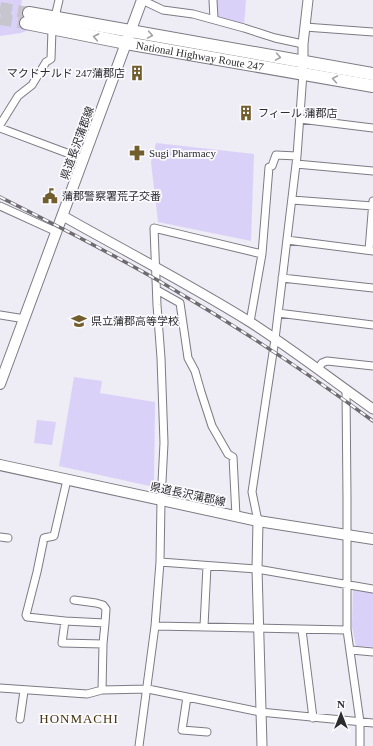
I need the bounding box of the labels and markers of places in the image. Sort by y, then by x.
building icon: マクドナルド 247蒲郡店 [128,64,146,82]
place label: マクドナルド 247蒲郡店 [7,67,125,79]
building icon: フィール 蒲郡店 [237,104,255,122]
place label: フィール 蒲郡店 [258,107,338,119]
pharmacy icon: Sugi Pharmacy [128,144,146,162]
place label: Sugi Pharmacy [149,147,216,159]
public building icon: 蒲郡警察署荒子交番 [41,187,59,205]
place label: 蒲郡警察署荒子交番 [62,190,161,202]
school or university icon: 県立蒲郡高等学校 [70,312,88,330]
place label: 県立蒲郡高等学校 [91,315,179,327]

